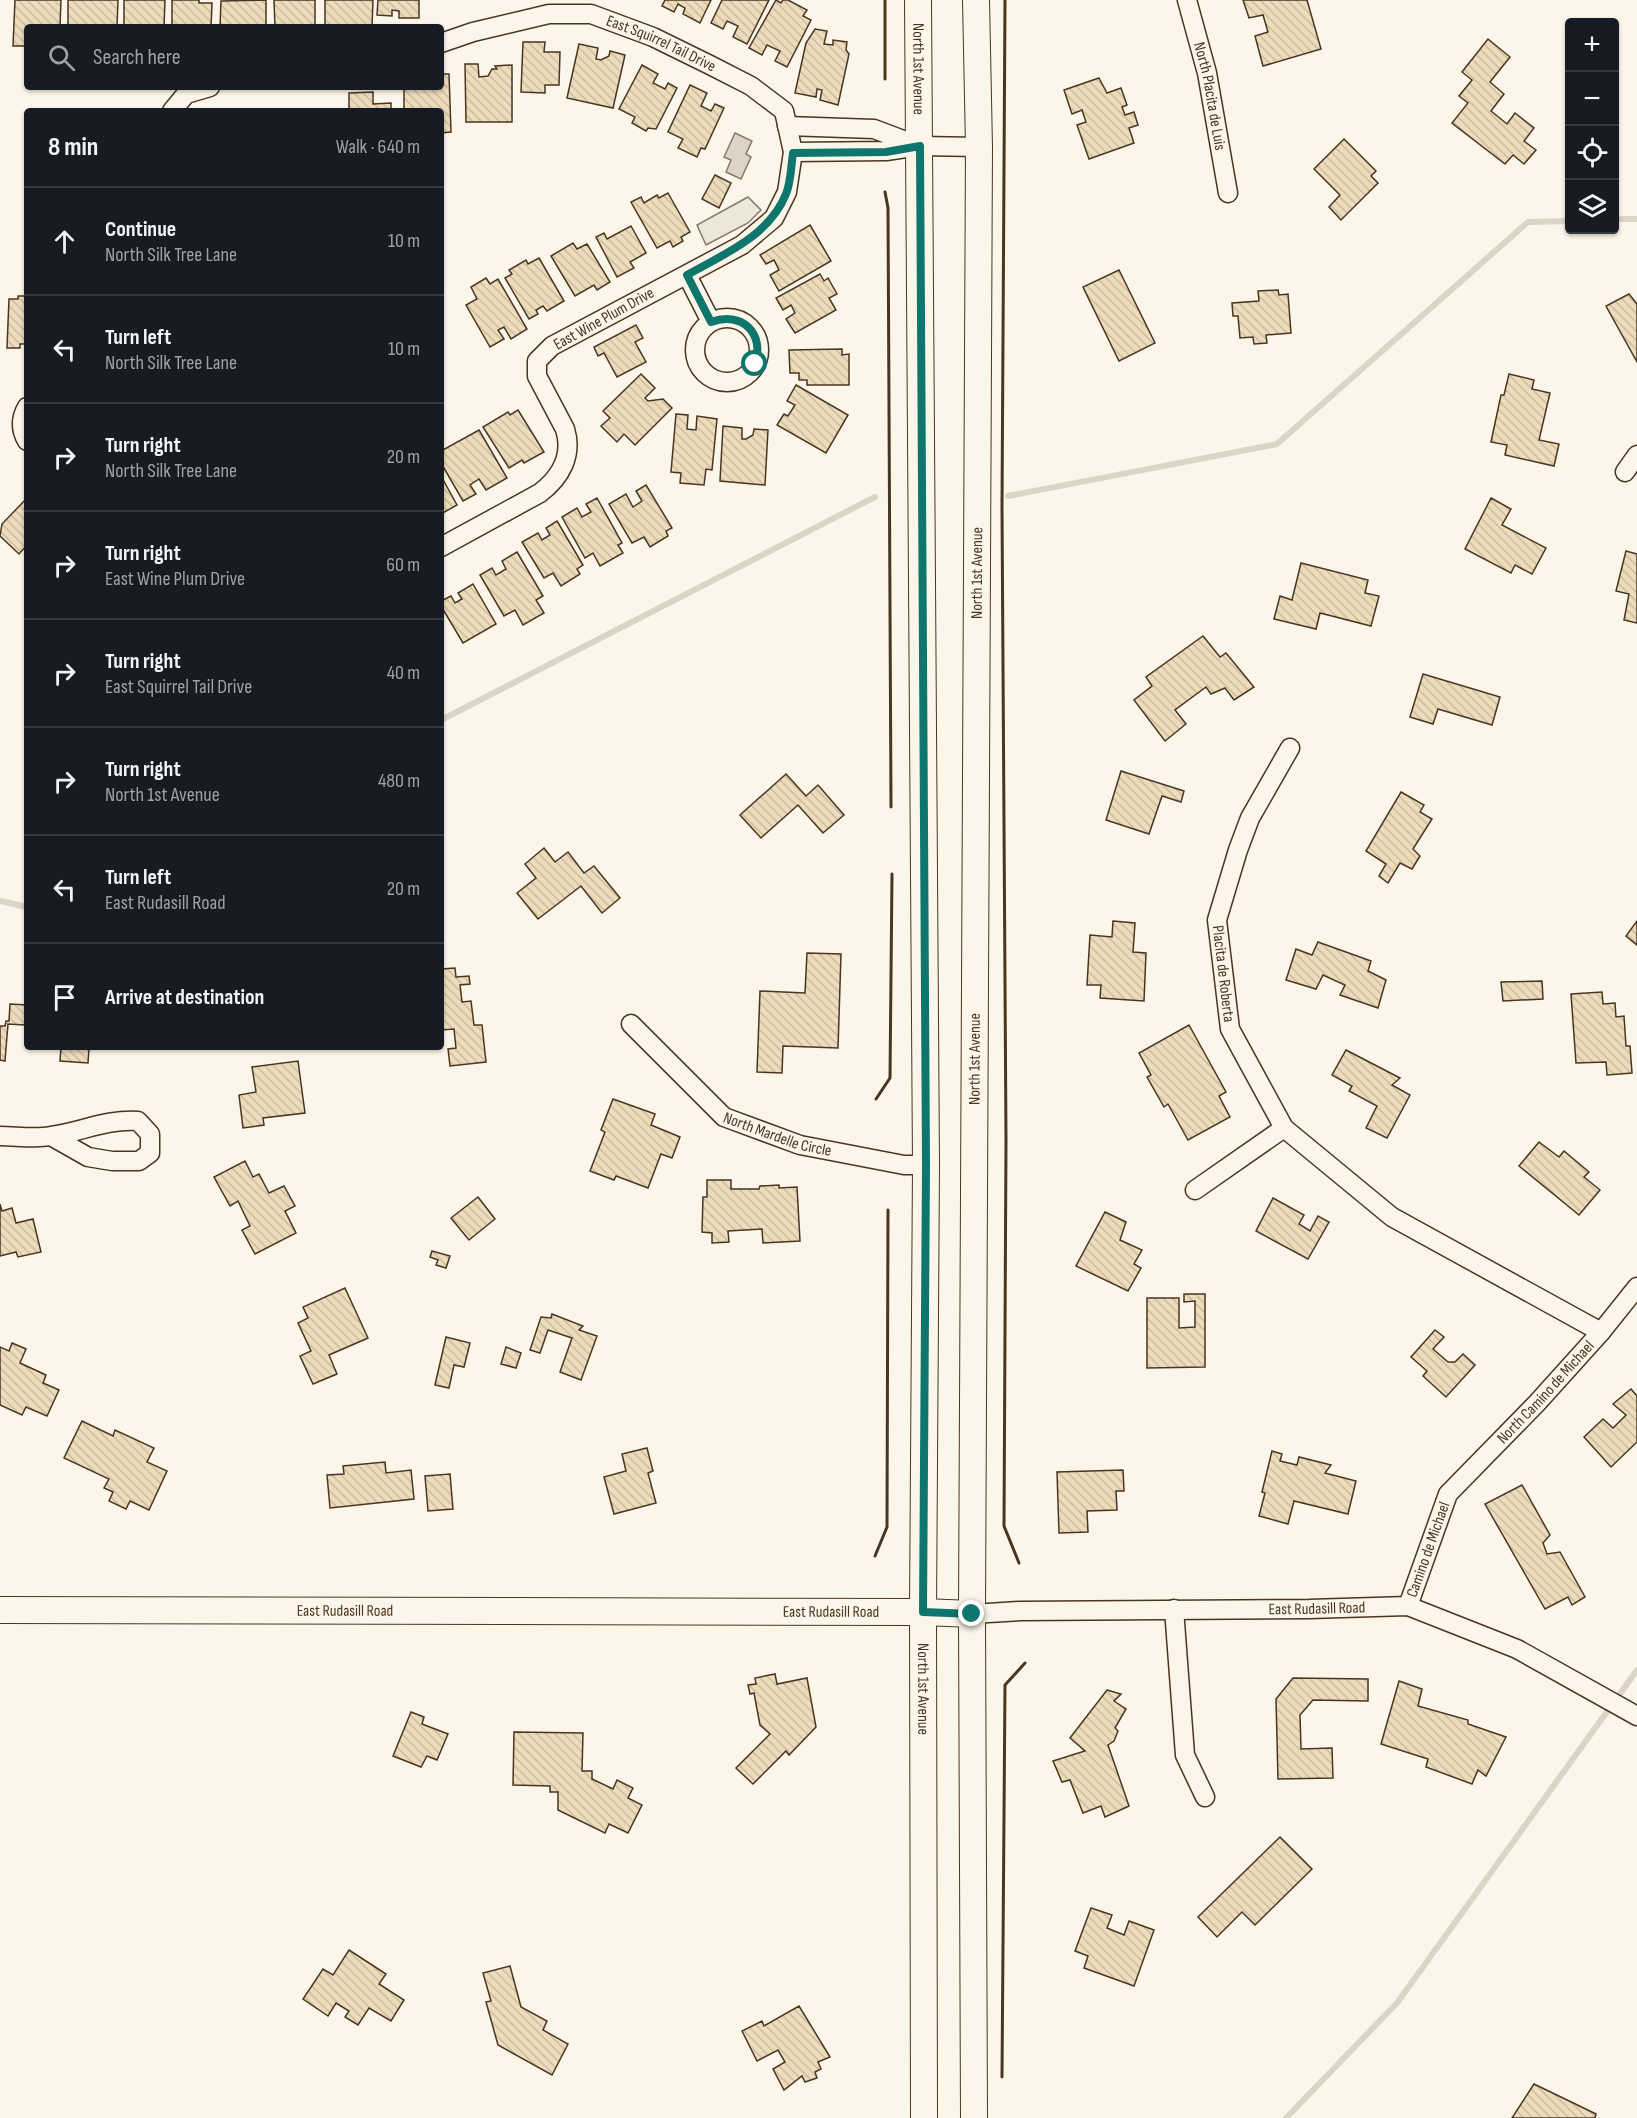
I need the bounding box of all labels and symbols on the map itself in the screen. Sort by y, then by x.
street label: East Squirrel Tail Drive [604,11,719,76]
street label: North 1st Avenue [909,23,928,115]
street label: North Placita de Luis [1189,40,1230,152]
street label: East Wine Plum Drive [550,284,658,354]
route start [741,350,767,376]
street label: North 1st Avenue [967,527,987,619]
street label: Placita de Roberta [1208,924,1239,1023]
street label: North 1st Avenue [965,1013,984,1105]
street label: North Mardelle Circle [721,1108,833,1160]
street label: North Camino de Michael [1493,1337,1598,1448]
street label: Camino de Michael [1402,1499,1454,1600]
street label: East Rudasill Road [1269,1598,1365,1619]
route end [958,1600,984,1626]
street label: East Rudasill Road [297,1601,393,1620]
street label: East Rudasill Road [783,1602,879,1621]
street label: North 1st Avenue [914,1643,933,1735]

